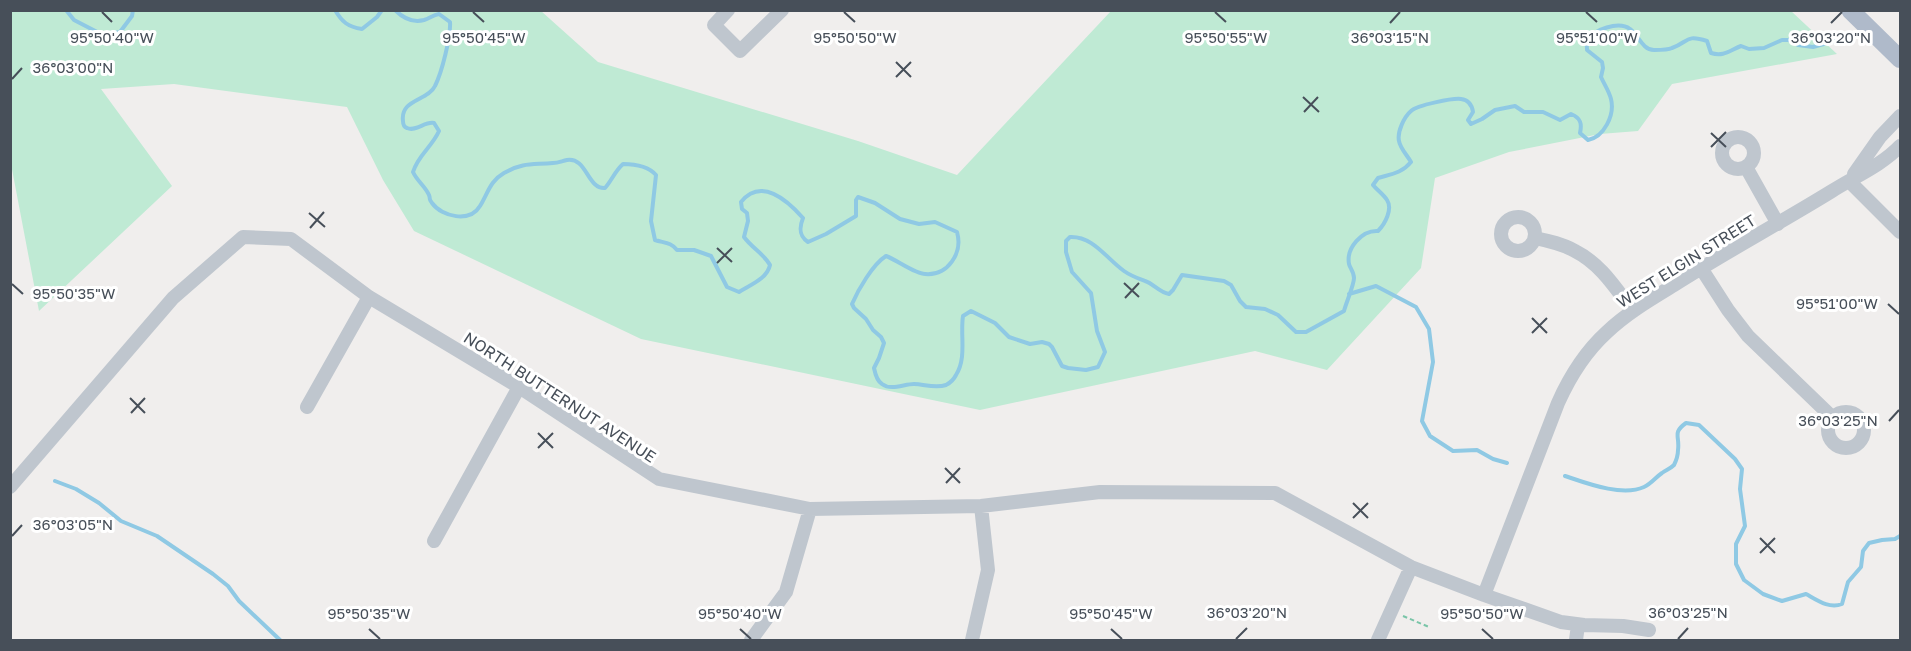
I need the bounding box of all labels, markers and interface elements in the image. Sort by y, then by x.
text: 95°50'40"W [70,28,154,46]
text: 95°50'45"W [442,28,526,46]
text: 95°50'50"W [813,28,897,46]
text: 95°50'55"W [1185,28,1267,46]
text: 36°03'15"N [1351,28,1429,46]
text: 95°51'00"W [1556,28,1638,46]
text: 36°03'20"N [1791,28,1871,46]
text: 36°03'00"N [33,58,113,76]
street label: WEST ELGIN STREET [1613,210,1759,312]
text: 95°50'35"W [33,284,115,302]
text: 95°51'00"W [1796,294,1878,312]
street label: NORTH BUTTERNUT AVENUE [460,327,660,467]
text: 36°03'25"N [1798,411,1878,429]
text: 36°03'05"N [33,515,113,533]
text: 36°03'20"N [1207,603,1287,621]
text: 36°03'25"N [1648,603,1728,621]
text: 95°50'35"W [328,604,410,622]
text: 95°50'40"W [698,604,782,622]
text: 95°50'45"W [1069,604,1153,622]
text: 95°50'50"W [1440,604,1524,622]

